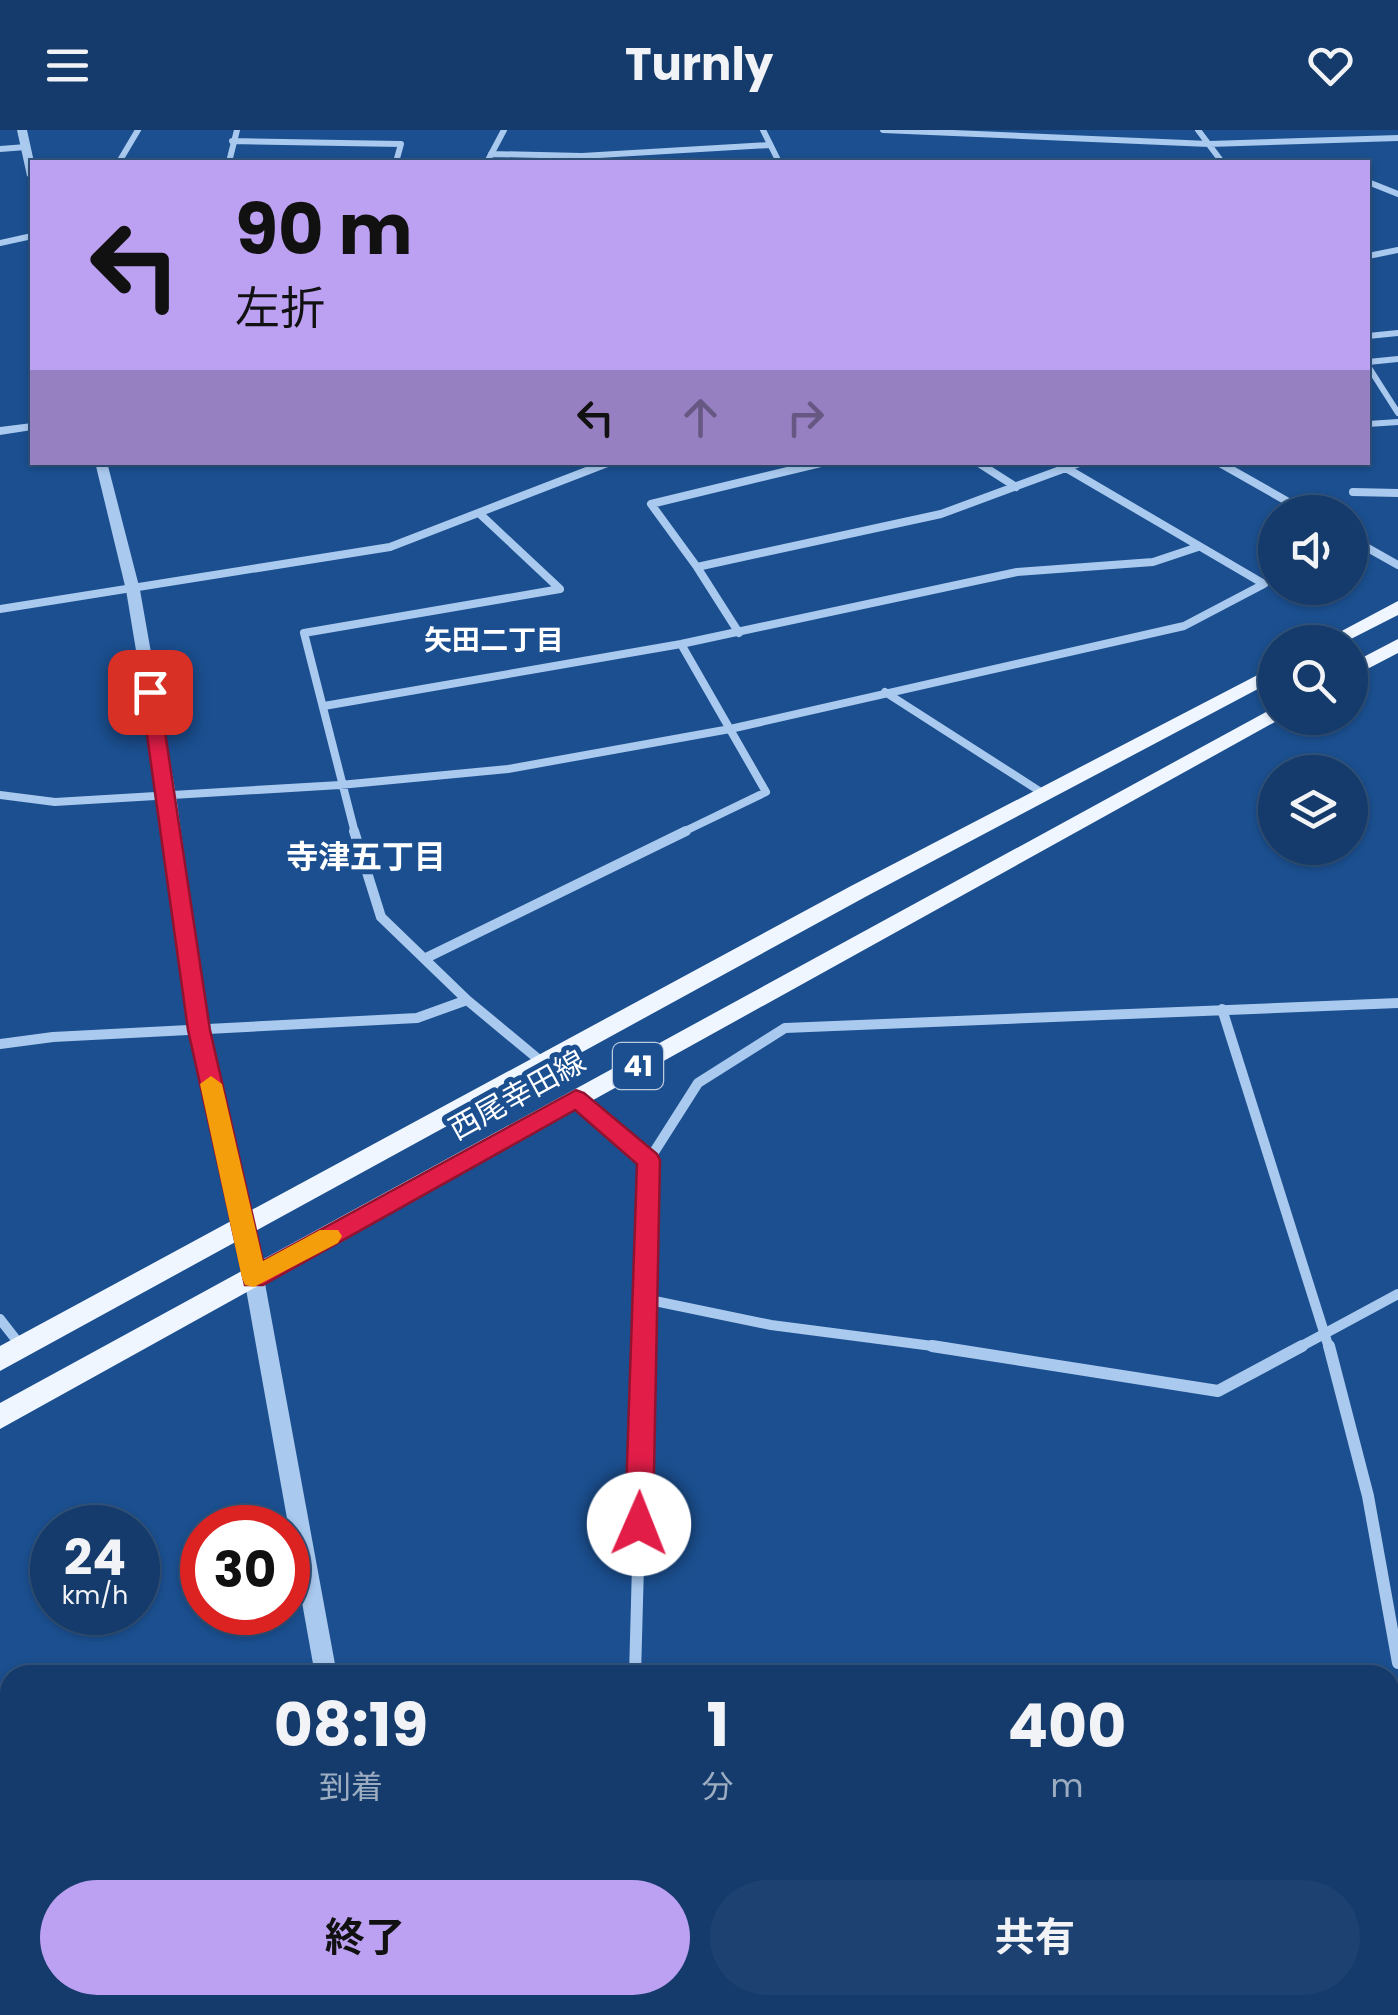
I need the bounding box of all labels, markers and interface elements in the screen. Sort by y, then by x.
text: Turnly [625,33,773,96]
icon: menu [40,38,95,93]
icon: heart [1303,38,1358,93]
text: 90 m [235,180,413,279]
icon: left [70,200,200,330]
text: 左折 [235,277,325,340]
icon: left [568,390,623,445]
icon: ahead [673,390,728,445]
icon: right [778,390,833,445]
map controls [1258,495,1368,865]
button: sound [1258,495,1368,605]
district label: 矢田二丁目 [424,621,564,660]
button: search [1258,625,1368,735]
pin [108,650,193,735]
icon: arrive [123,665,178,720]
button: layers [1258,755,1368,865]
district label: 寺津五丁目 [286,834,446,879]
street label: 西尾幸田線 [441,1040,593,1150]
road number: 41 [613,1043,663,1089]
position arrow [587,1472,691,1576]
speed limit sign: 30 [180,1505,310,1635]
text: 24 [64,1522,126,1593]
text: km/h [62,1578,128,1613]
text: 08:19 [274,1683,428,1767]
text: 1 [707,1683,729,1767]
text: 400 [1007,1684,1126,1768]
text: m [1050,1763,1083,1808]
text: 到着 [319,1764,383,1809]
text: 分 [702,1764,734,1809]
button: 終了 [40,1880,690,1995]
button: 共有 [710,1880,1360,1995]

